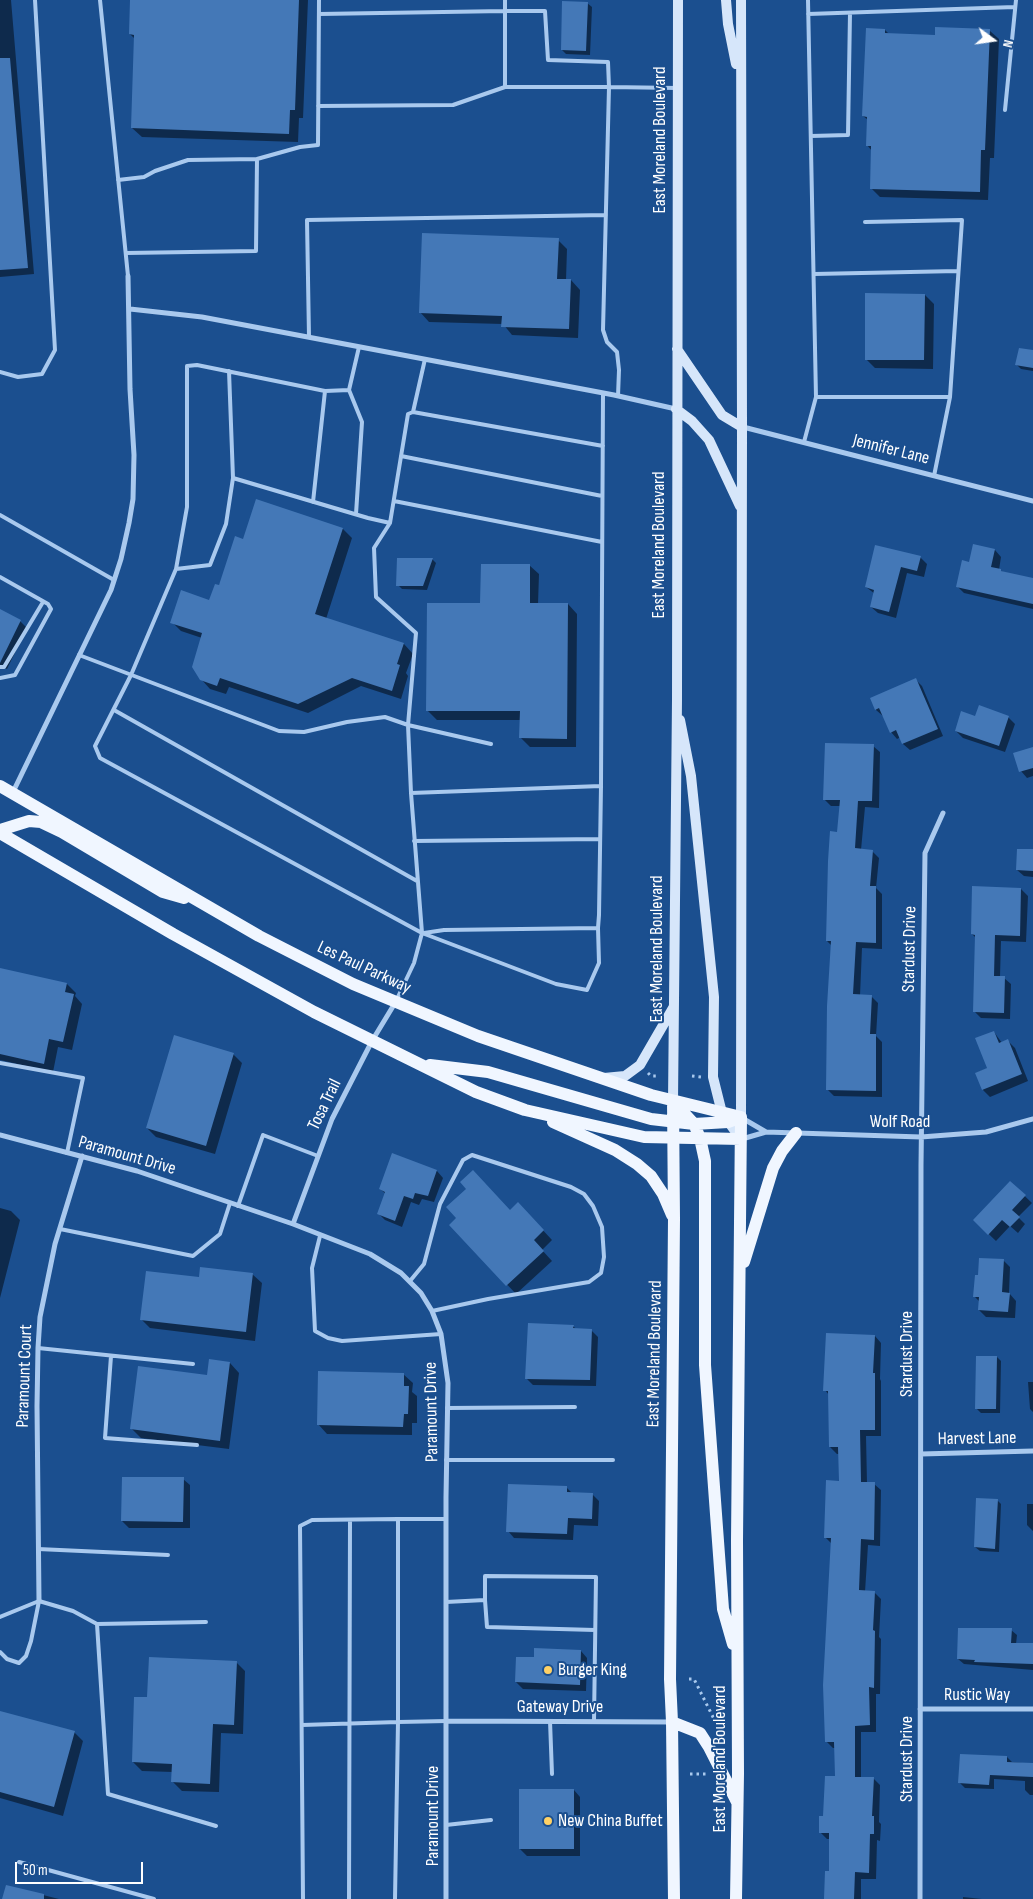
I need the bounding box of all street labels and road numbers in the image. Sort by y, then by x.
street label: East Moreland Boulevard [649,67,671,213]
street label: Jennifer Lane [850,430,932,470]
street label: East Moreland Boulevard [648,472,670,618]
street label: East Moreland Boulevard [646,876,668,1022]
street label: Stardust Drive [898,906,922,992]
street label: Les Paul Parkway [314,937,414,999]
street label: Tosa Trail [303,1076,347,1134]
street label: Wolf Road [870,1111,930,1133]
street label: Paramount Drive [76,1132,178,1180]
street label: East Moreland Boulevard [643,1280,667,1428]
street label: Stardust Drive [896,1311,918,1397]
street label: Paramount Court [12,1324,38,1428]
street label: Paramount Drive [420,1362,444,1462]
street label: Harvest Lane [937,1428,1017,1450]
street label: Rustic Way [944,1684,1010,1706]
street label: East Moreland Boulevard [709,1686,731,1832]
street label: Gateway Drive [517,1696,603,1718]
street label: Stardust Drive [896,1716,918,1802]
street label: Paramount Drive [422,1766,444,1866]

